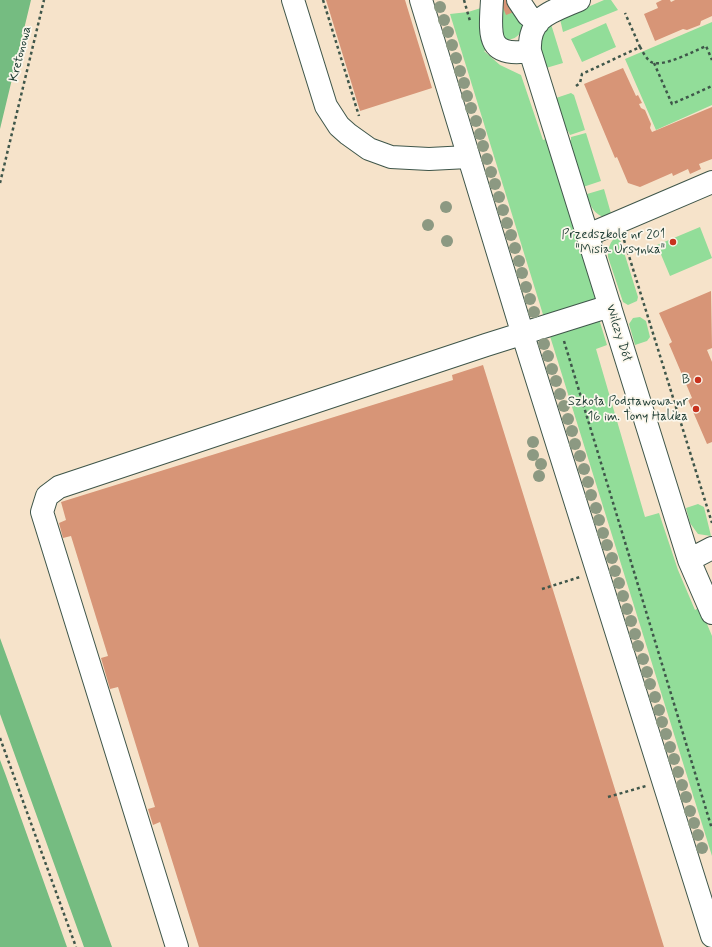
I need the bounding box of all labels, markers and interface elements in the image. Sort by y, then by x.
street label: Kretonowa [7,24,35,84]
place label: Przedszkole nr 201 "Misia Ursynka" [561,227,665,258]
marker: Przedszkole nr 201 "Misia Ursynka" [668,237,678,247]
street label: Wilczy Dół [602,303,634,363]
place label: B [682,372,690,388]
marker: B [693,375,703,385]
place label: Szkoła Podstawowa nr 16 im. Tony Halika [568,394,688,425]
marker: Szkoła Podstawowa nr 16 im. Tony Halika [691,404,701,414]

